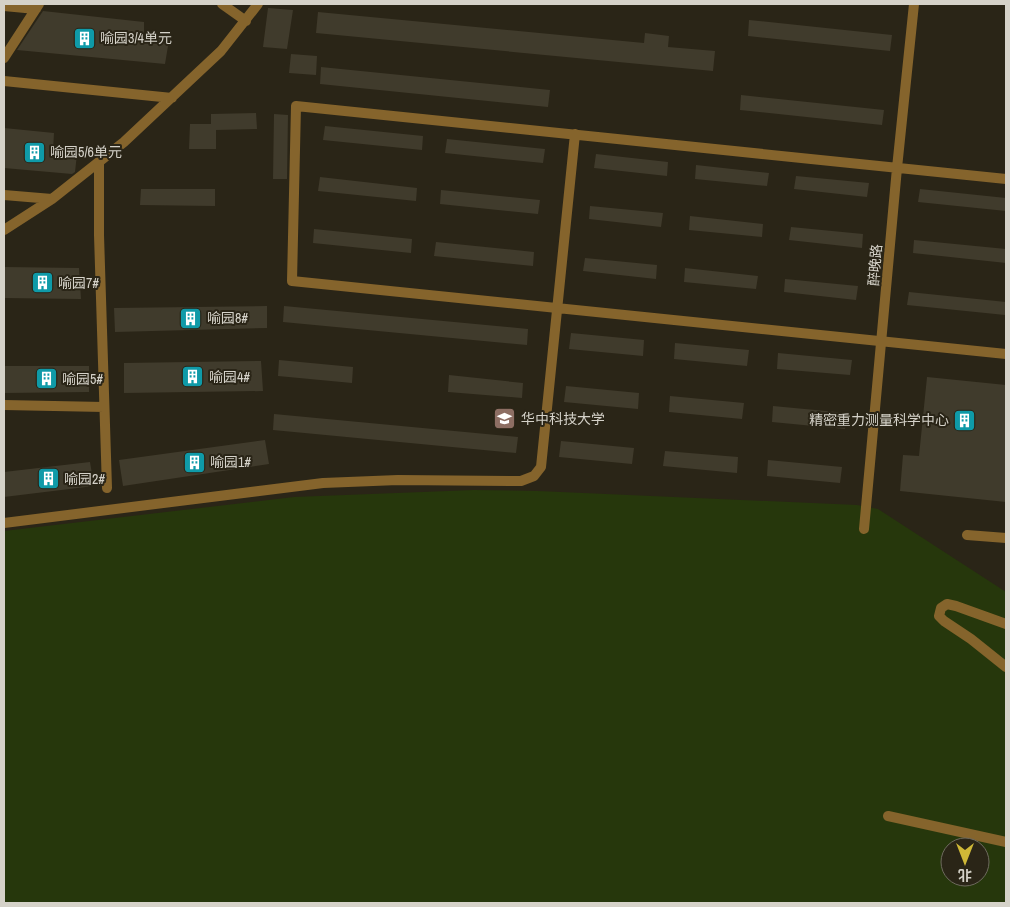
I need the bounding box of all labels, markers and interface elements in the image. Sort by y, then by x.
building icon: 喻园3/4单元 [72,26,96,50]
place label: 喻园3/4单元 [100,29,172,47]
building icon: 喻园5/6单元 [22,140,46,164]
place label: 喻园5/6单元 [50,143,122,161]
street label: 醉晚路 [864,243,886,287]
building icon: 喻园7# [30,271,54,295]
place label: 喻园7# [58,274,99,292]
building icon: 喻园8# [179,306,203,330]
place label: 喻园8# [207,309,248,327]
building icon: 喻园4# [181,365,205,389]
building icon: 喻园5# [34,367,58,391]
place label: 喻园4# [209,368,250,386]
place label: 喻园5# [62,370,103,388]
school or university icon: 华中科技大学 [493,407,517,431]
building icon: 精密重力测量科学中心 [953,408,977,432]
place label: 华中科技大学 [521,410,605,428]
place label: 精密重力测量科学中心 [809,411,949,429]
building icon: 喻园1# [182,450,206,474]
place label: 喻园1# [210,453,251,471]
building icon: 喻园2# [36,467,60,491]
place label: 喻园2# [64,470,105,488]
north arrow [940,837,990,887]
text: 北 [958,866,972,884]

